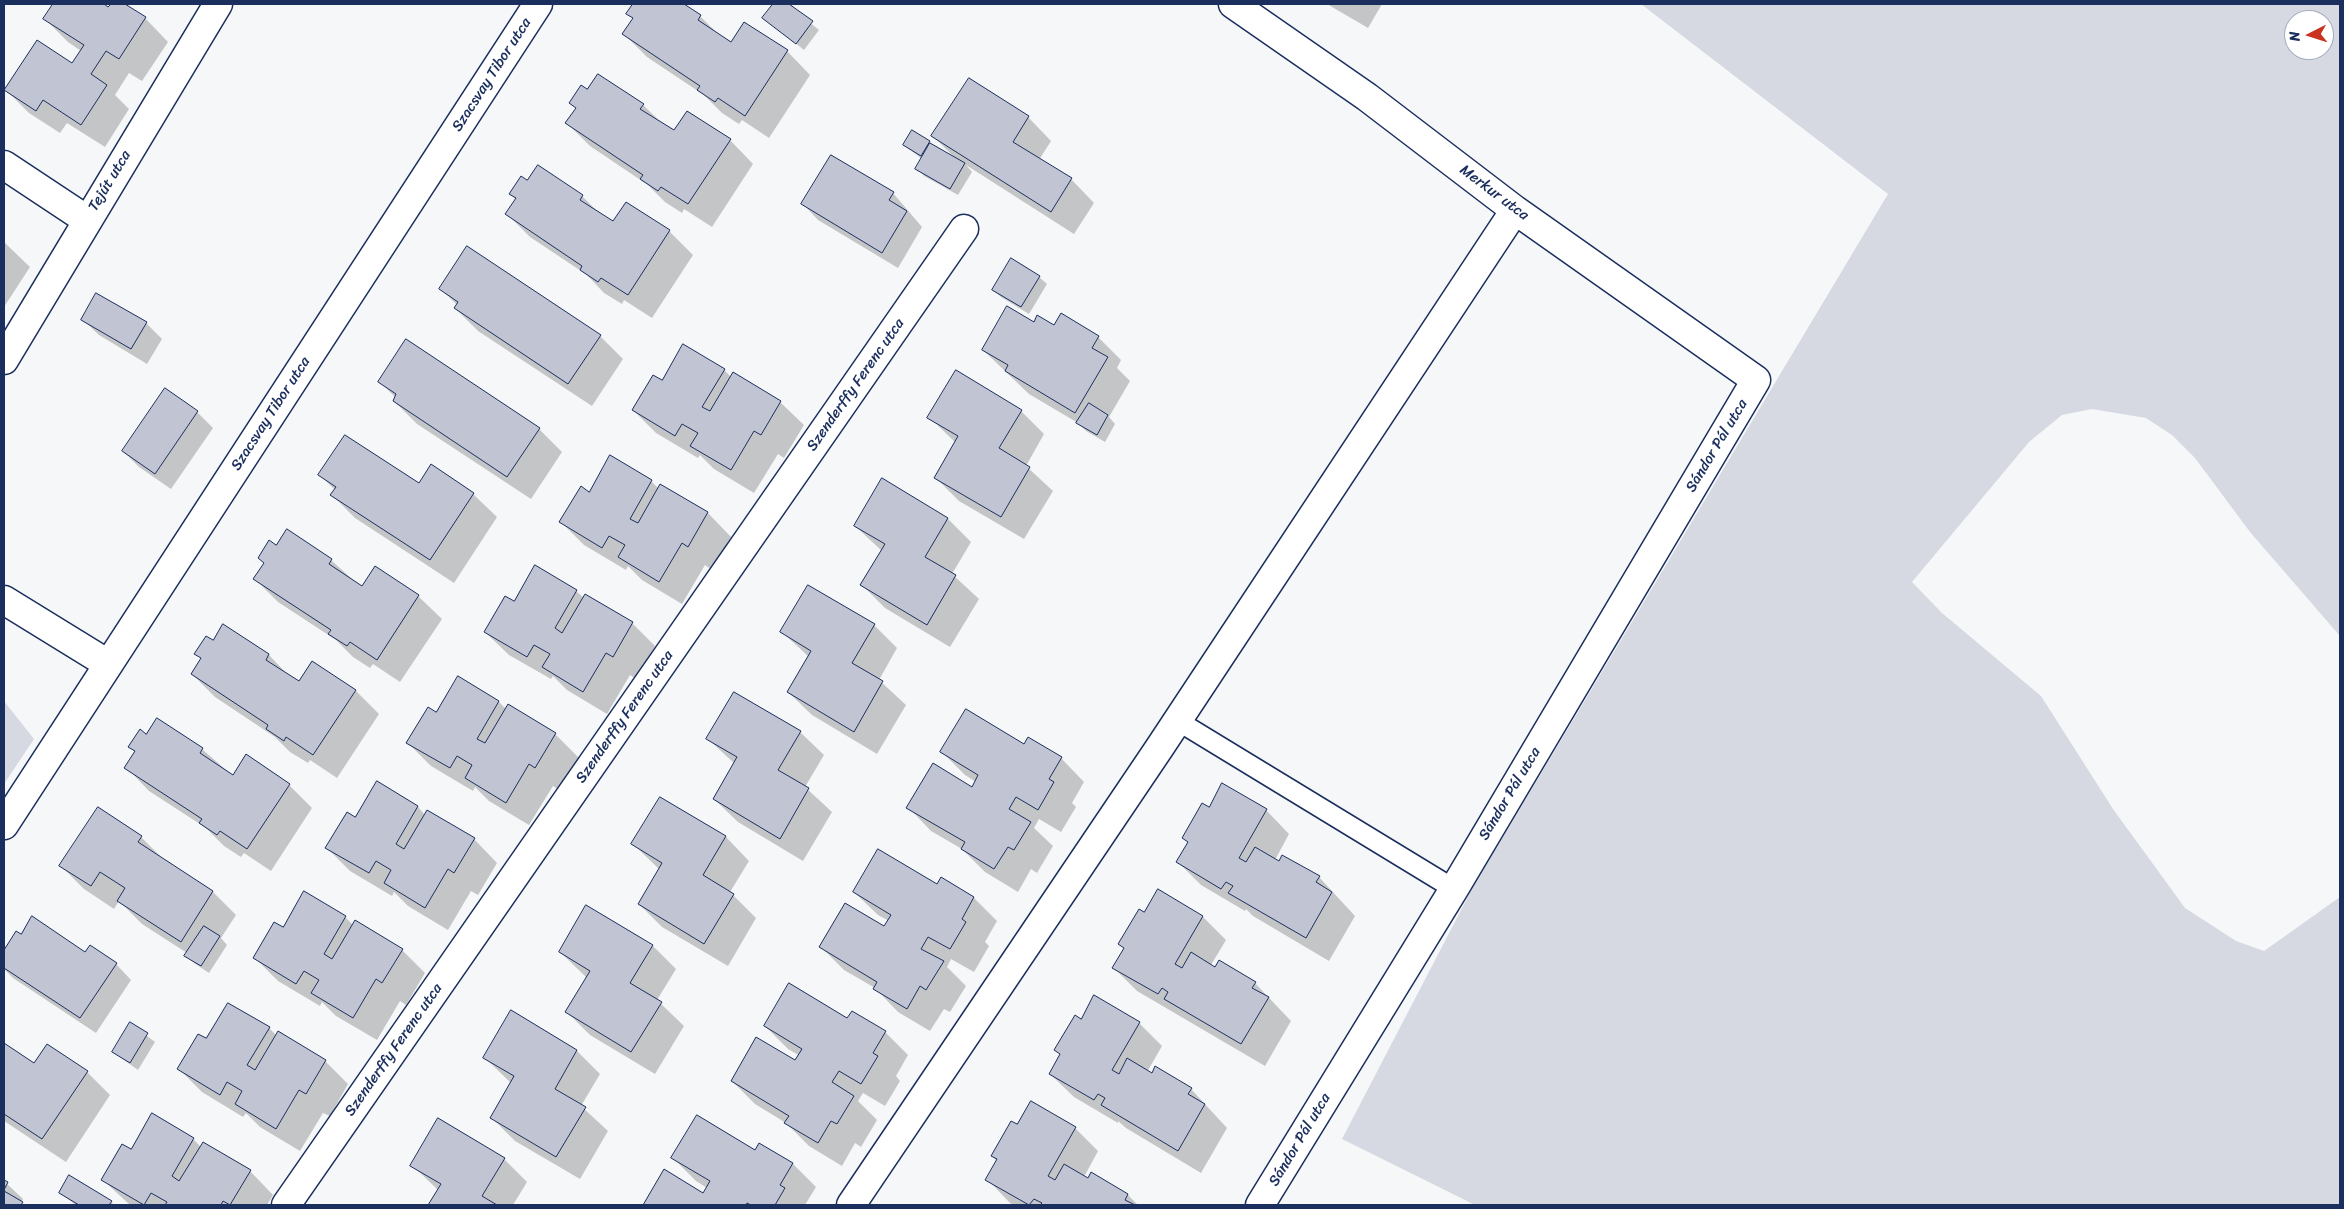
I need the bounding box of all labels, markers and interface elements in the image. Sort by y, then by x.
north arrow [2284,10,2334,60]
street label: Szacsvay Tibor utca [449,15,535,135]
text: N [2282,30,2307,42]
street label: Tejút utca [85,147,135,215]
street label: Merkur utca [1456,161,1532,225]
street label: Szenderffy Ferenc utca [803,315,909,455]
street label: Szacsvay Tibor utca [228,354,314,474]
street label: Sándor Pál utca [1682,396,1752,496]
street label: Szenderffy Ferenc utca [572,647,678,787]
street label: Sándor Pál utca [1475,744,1545,844]
street label: Szenderffy Ferenc utca [341,980,447,1120]
street label: Sándor Pál utca [1265,1090,1335,1190]

